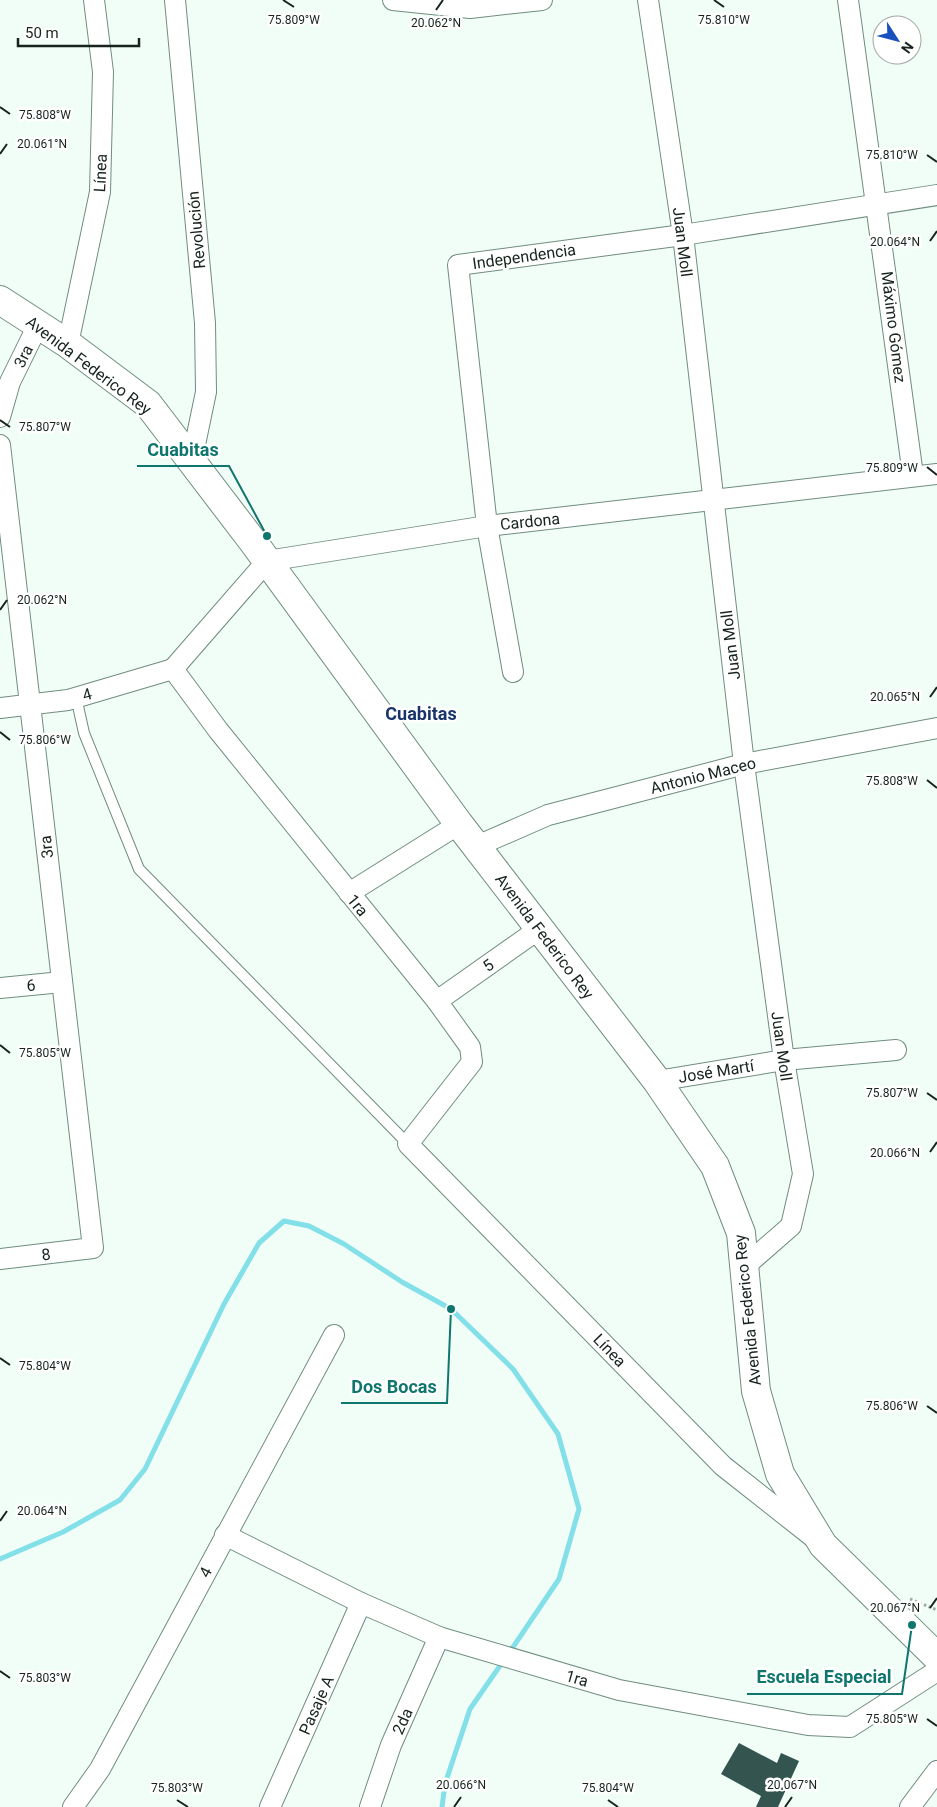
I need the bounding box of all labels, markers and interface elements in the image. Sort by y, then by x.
text: 75.809°W [268,13,320,27]
text: 75.810°W [698,13,750,27]
scale bar [18,15,139,47]
north arrow [872,15,922,65]
text: 20.062°N [411,16,461,30]
text: 50 m [25,24,59,42]
text: N [898,39,917,56]
text: 75.808°W [19,108,71,122]
text: 20.061°N [17,137,67,151]
text: 75.810°W [866,148,918,162]
street label: Línea [90,153,111,193]
street label: Revolución [184,190,209,270]
street label: Juan Moll [669,206,696,278]
text: 20.064°N [870,235,920,249]
street label: Independencia [471,240,577,273]
street label: Máximo Gómez [877,270,910,384]
street label: Avenida Federico Rey [22,312,155,419]
street label: 3ra [10,342,37,371]
text: 75.807°W [19,420,71,434]
callout: Cuabitas [137,433,229,466]
text: Cuabitas [147,439,219,460]
text: 75.809°W [866,461,918,475]
street label: Cardona [499,509,561,534]
text: 20.062°N [17,593,67,607]
street label: Juan Moll [717,609,744,681]
street label: 4 [80,684,94,705]
text: 20.065°N [870,690,920,704]
district label: Cuabitas [385,703,457,724]
text: 75.806°W [19,733,71,747]
street label: Antonio Maceo [648,753,758,798]
text: 75.808°W [866,774,918,788]
street label: 3ra [36,834,57,859]
street label: Avenida Federico Rey [491,870,598,1003]
street label: 1ra [343,890,372,920]
street label: 5 [479,955,497,976]
street label: 6 [26,976,36,995]
street label: Juan Moll [767,1010,796,1082]
text: 75.805°W [19,1046,71,1060]
street label: José Martí [677,1056,756,1087]
text: 75.807°W [866,1086,918,1100]
text: 20.066°N [870,1146,920,1160]
street label: Avenida Federico Rey [730,1233,765,1386]
street label: 8 [40,1245,52,1264]
street label: Línea [589,1330,630,1371]
text: 75.804°W [19,1359,71,1373]
callout: Dos Bocas [341,1370,447,1403]
text: Dos Bocas [351,1376,437,1397]
text: 75.806°W [866,1399,918,1413]
text: 20.064°N [17,1504,67,1518]
street label: 4 [195,1564,216,1581]
text: 20.067°N [870,1601,920,1615]
callout: Escuela Especial [747,1661,902,1694]
street label: 1ra [563,1666,590,1691]
text: Escuela Especial [756,1666,892,1687]
text: 75.803°W [19,1671,71,1685]
street label: Pasaje A [295,1672,338,1738]
street label: 2da [388,1705,417,1737]
text: 75.805°W [866,1712,918,1726]
text: 20.066°N [436,1778,486,1792]
text: 20.067°N [767,1778,817,1792]
text: 75.803°W [151,1781,203,1795]
text: 75.804°W [582,1781,634,1795]

